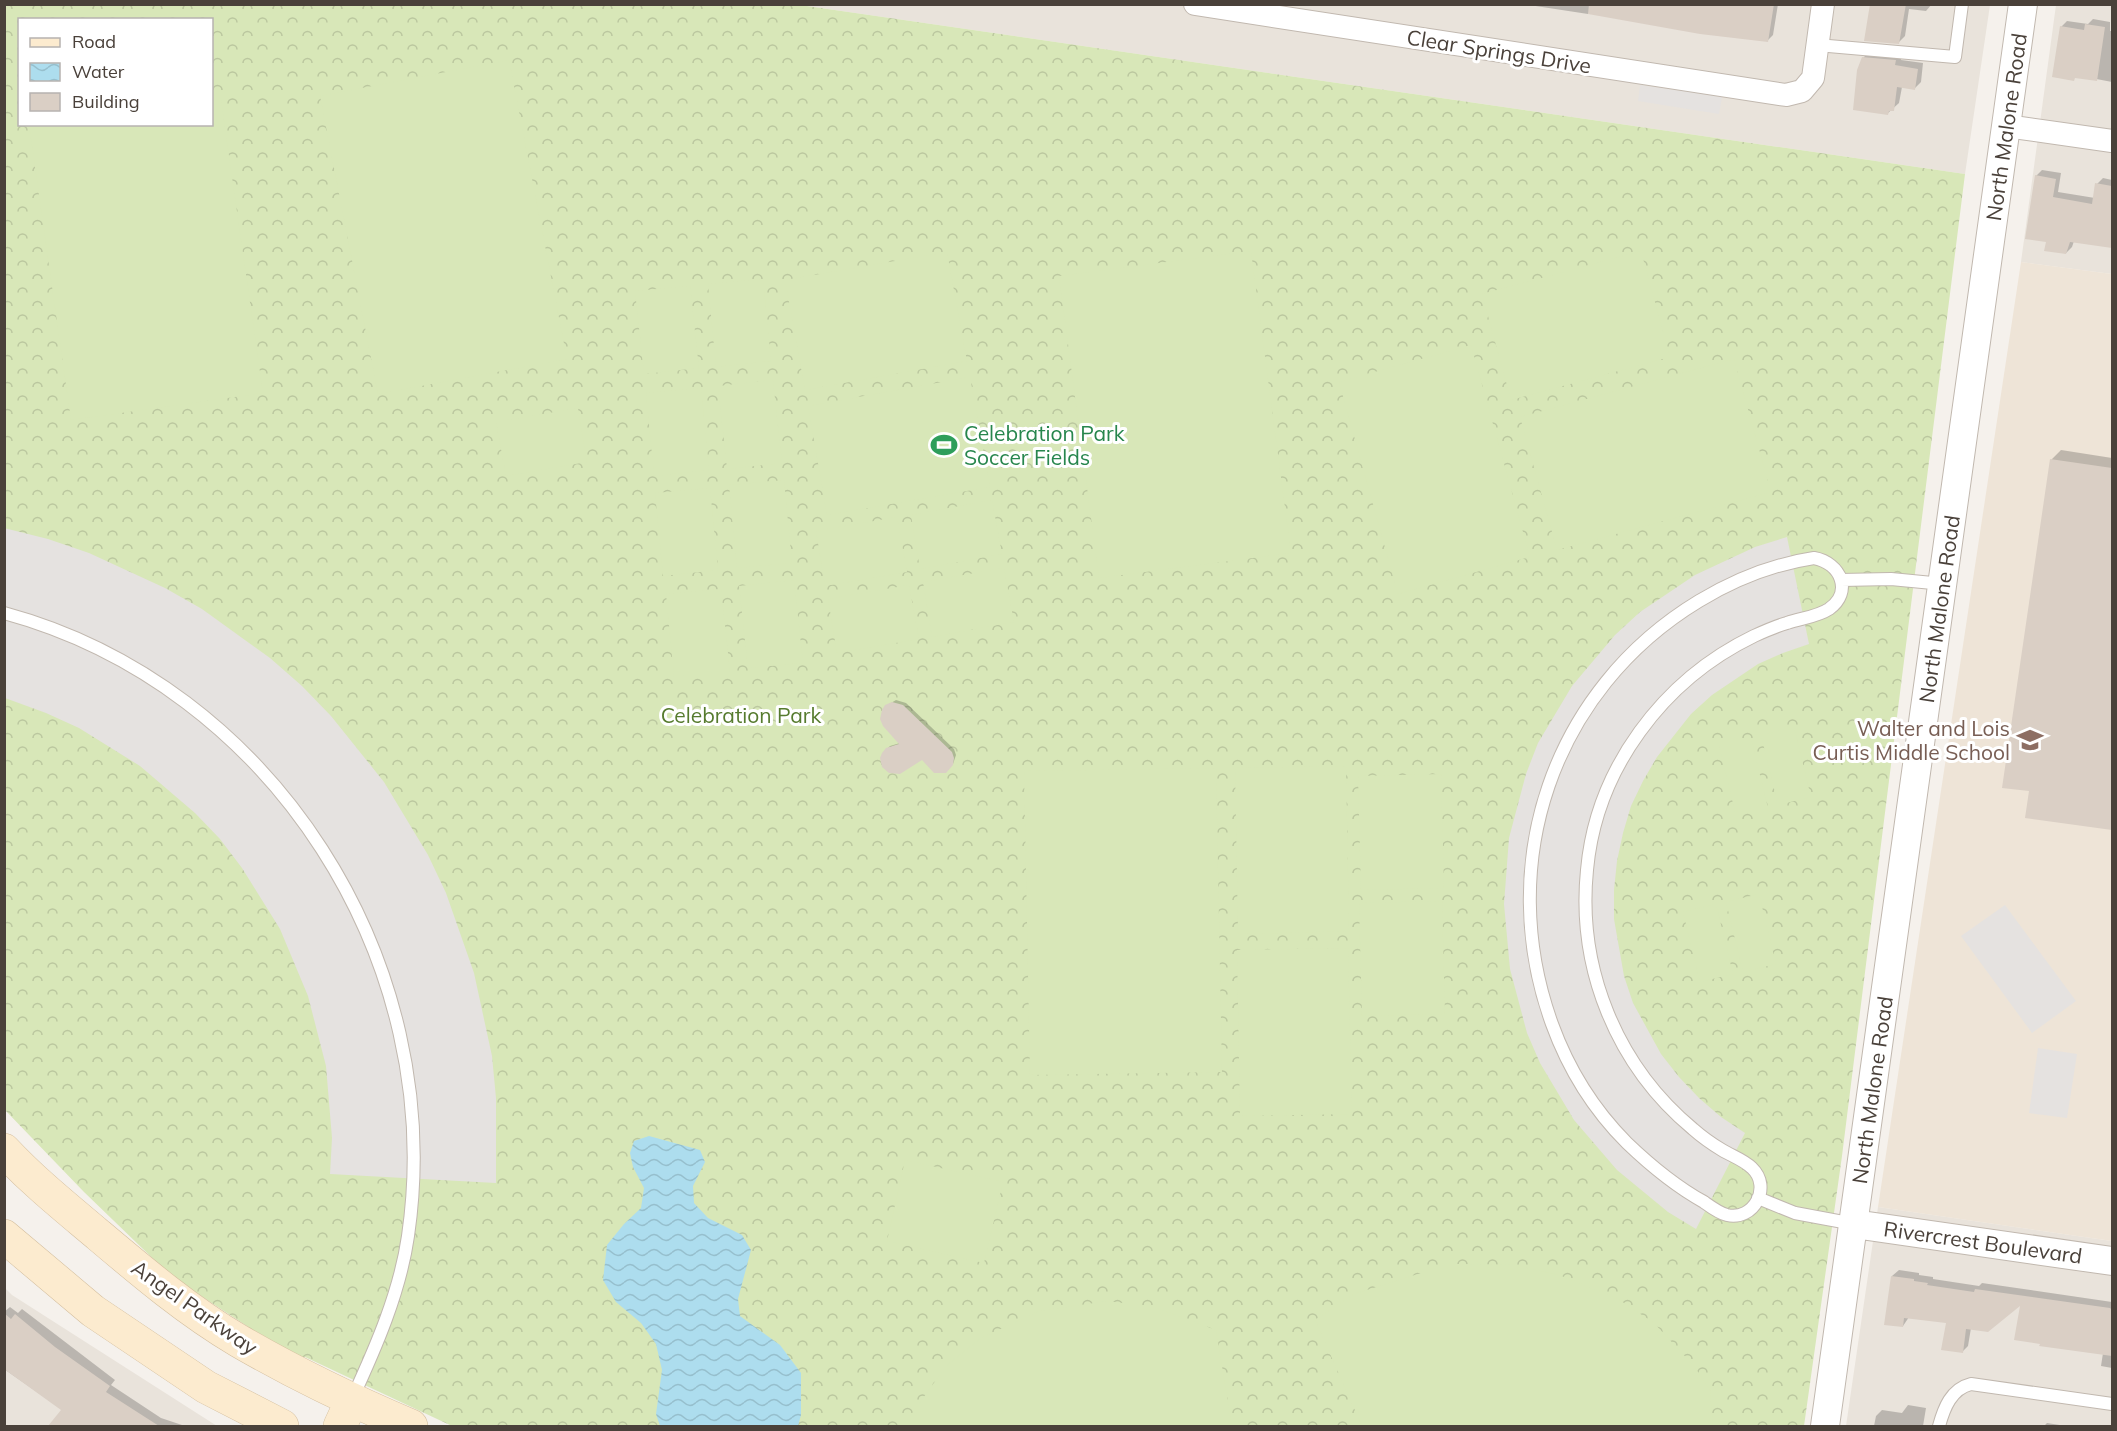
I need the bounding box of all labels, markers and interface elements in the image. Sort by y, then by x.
legend [18,18,213,126]
street label: Clear Springs Drive [1405,24,1593,78]
text: Road [72,30,116,53]
street label: North Malone Road [1980,31,2032,223]
text: Water [72,60,125,83]
text: Building [72,90,140,113]
place label: Celebration Park Soccer Fields [964,420,1125,470]
sports icon: Celebration Park Soccer Fields [929,430,959,460]
street label: North Malone Road [1913,513,1965,705]
park label: Celebration Park [661,702,821,728]
place label: Walter and Lois Curtis Middle School [1812,715,2010,765]
school or university icon: Walter and Lois Curtis Middle School [2015,725,2045,755]
street label: North Malone Road [1846,994,1898,1186]
street label: Rivercrest Boulevard [1882,1215,2084,1269]
street label: Angel Parkway [127,1254,263,1360]

